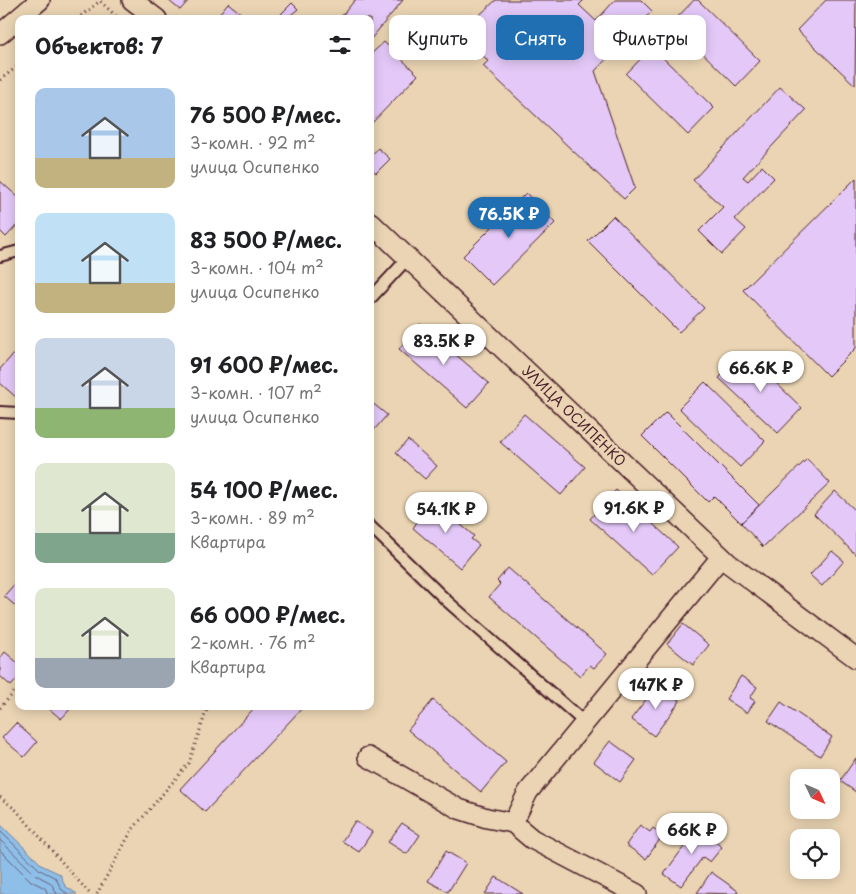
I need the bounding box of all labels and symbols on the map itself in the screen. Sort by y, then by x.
pin: 76.5K ₽ [463,196,555,239]
pin: 83.5K ₽ [398,324,490,366]
pin: 66.6K ₽ [715,350,807,393]
street label: УЛИЦА ОСИПЕНКО [518,360,631,471]
pin: 91.6K ₽ [588,490,680,533]
pin: 54.1K ₽ [400,492,492,534]
pin: 147K ₽ [615,668,697,710]
north arrow [790,769,840,819]
pin: 66K ₽ [657,812,727,855]

